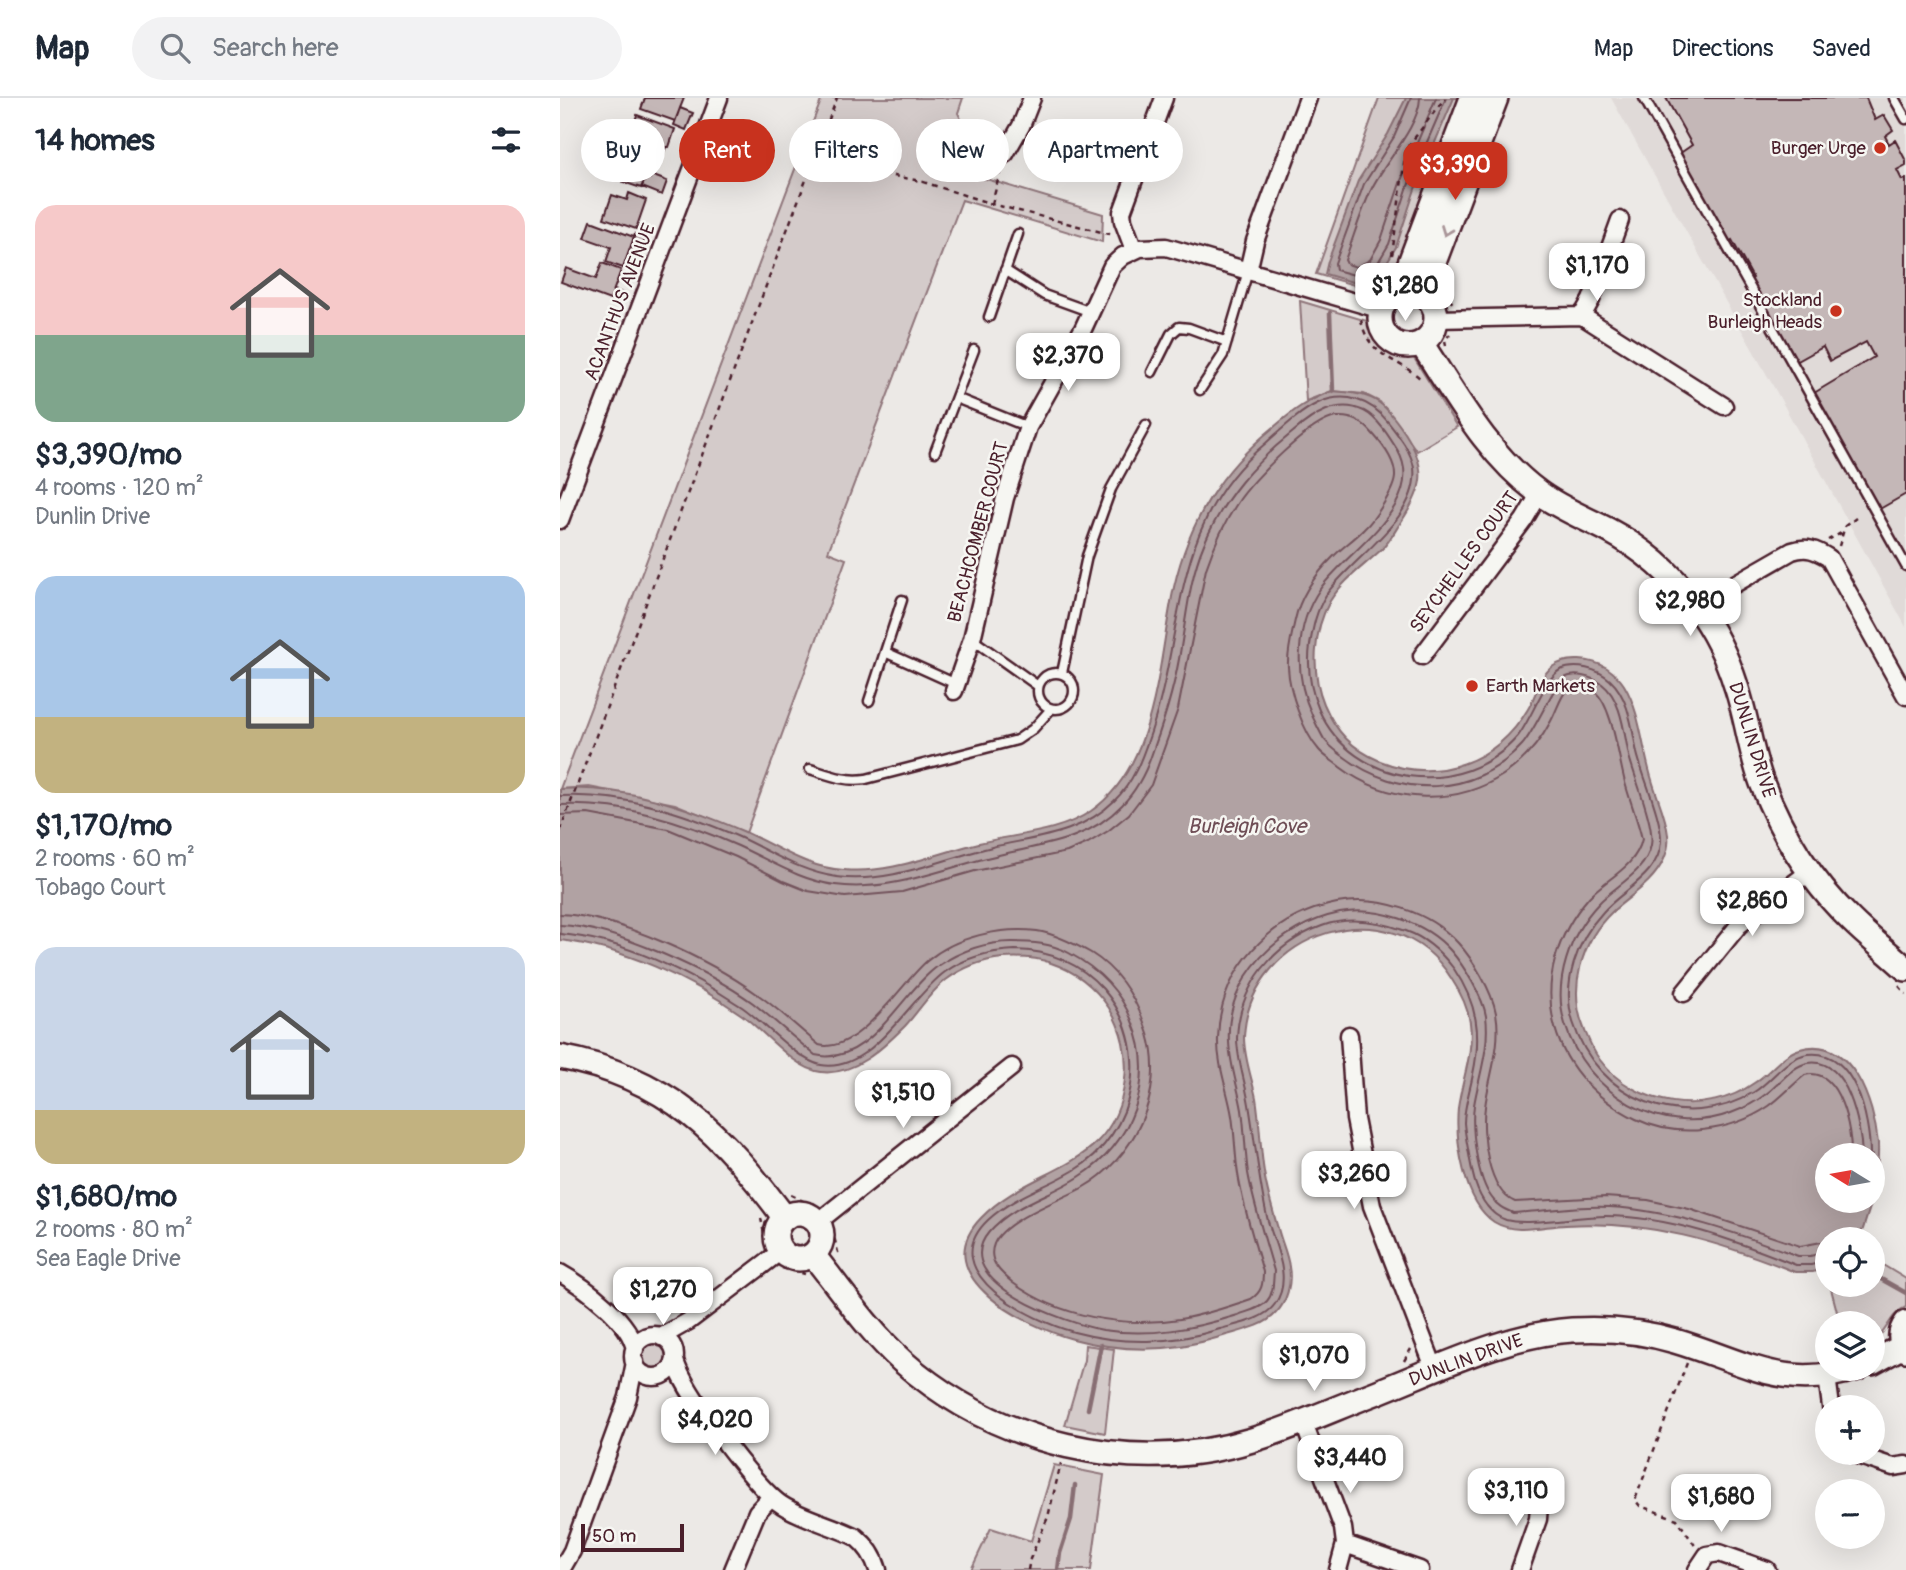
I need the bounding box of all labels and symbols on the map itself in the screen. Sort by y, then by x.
place label: Burger Urge [1771,136,1867,160]
marker: Burger Urge [1872,140,1888,156]
pin: $3,390 [1398,142,1512,202]
street label: ACANTHUS AVENUE [579,220,661,384]
one-way arrow [1440,224,1454,236]
pin: $1,170 [1540,244,1654,303]
pin: $1,280 [1348,264,1462,323]
place label: Stockland Burleigh Heads [1708,288,1823,334]
marker: Stockland Burleigh Heads [1828,303,1844,319]
pin: $2,370 [1011,334,1125,393]
street label: BEACHCOMBER COURT [942,439,1014,625]
street label: SEYCHELLES COURT [1405,486,1523,638]
pin: $2,980 [1633,578,1747,638]
place label: Earth Markets [1486,674,1595,698]
marker: Earth Markets [1464,678,1480,694]
street label: DUNLIN DRIVE [1723,679,1781,801]
water label: Burleigh Cove [1188,813,1309,840]
pin: $2,860 [1695,878,1809,938]
pin: $1,510 [846,1070,960,1130]
north arrow [1815,1143,1885,1213]
pin: $3,260 [1297,1152,1411,1211]
pin: $1,270 [606,1268,720,1327]
street label: DUNLIN DRIVE [1406,1328,1527,1392]
pin: $1,070 [1257,1334,1371,1393]
pin: $4,020 [658,1398,772,1457]
pin: $3,440 [1293,1436,1407,1495]
pin: $3,110 [1459,1468,1573,1528]
pin: $1,680 [1664,1474,1778,1534]
scale bar [581,1521,684,1553]

